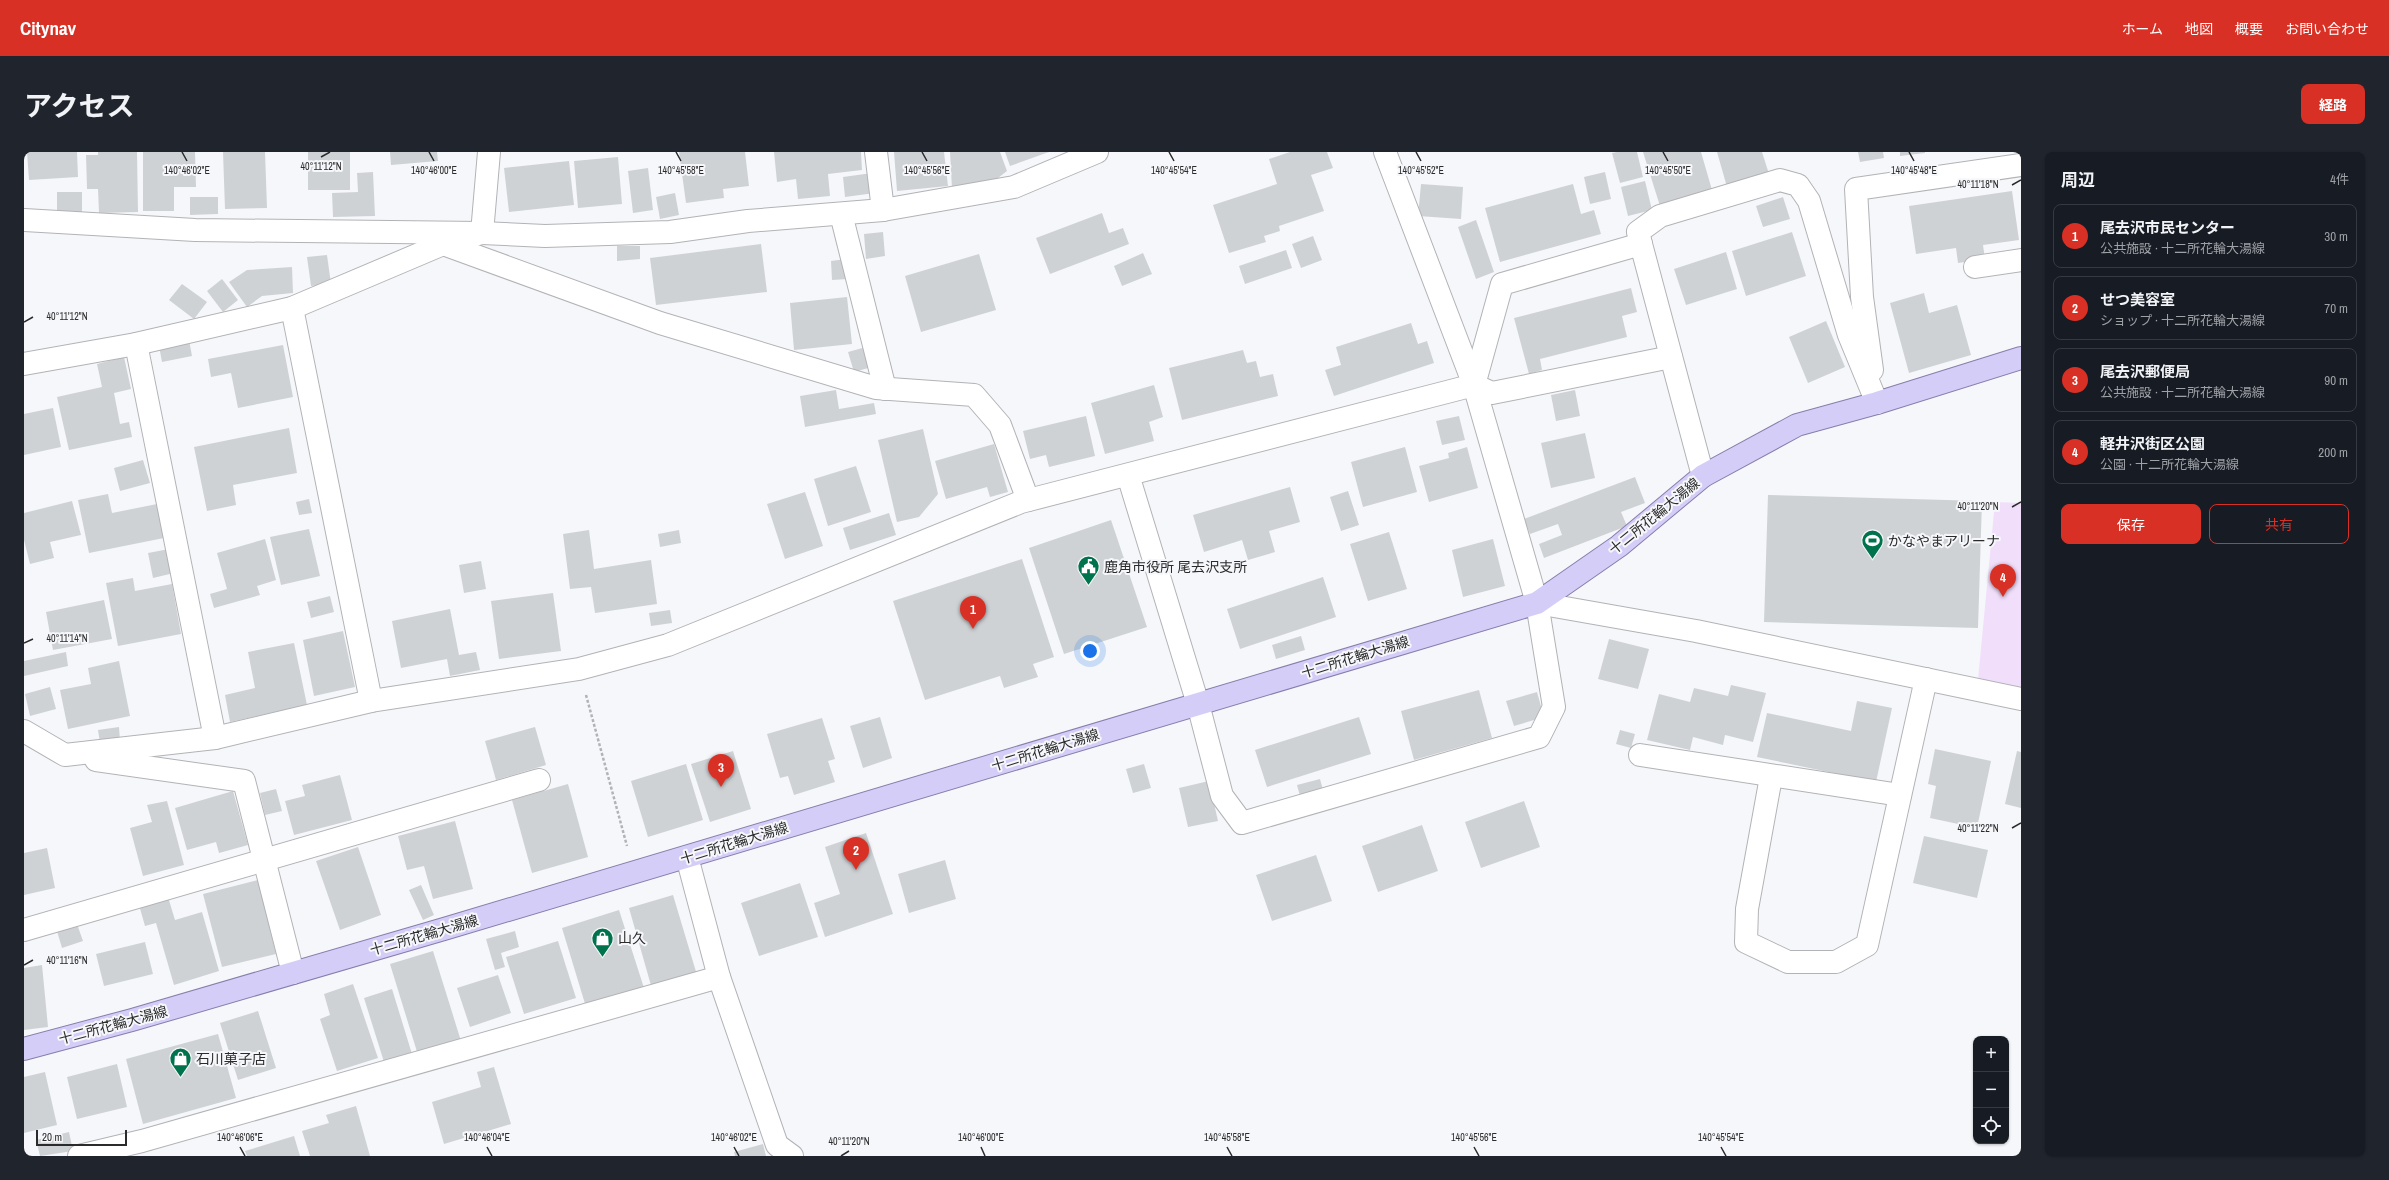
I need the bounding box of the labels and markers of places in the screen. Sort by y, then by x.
sports icon: かなやまアリーナ [1860,528,1886,561]
place label: かなやまアリーナ [1888,532,2000,550]
public building icon: 鹿角市役所 尾去沢支所 [1075,554,1101,587]
place label: 鹿角市役所 尾去沢支所 [1104,558,1247,576]
pin: 4 [1990,564,2016,597]
pin: 1 [960,596,986,629]
pin: 3 [708,754,734,787]
pin: 2 [843,837,869,870]
shop icon: 山久 [590,925,616,958]
place label: 山久 [618,929,646,947]
shop icon: 石川菓子店 [168,1046,194,1079]
place label: 石川菓子店 [196,1050,266,1068]

